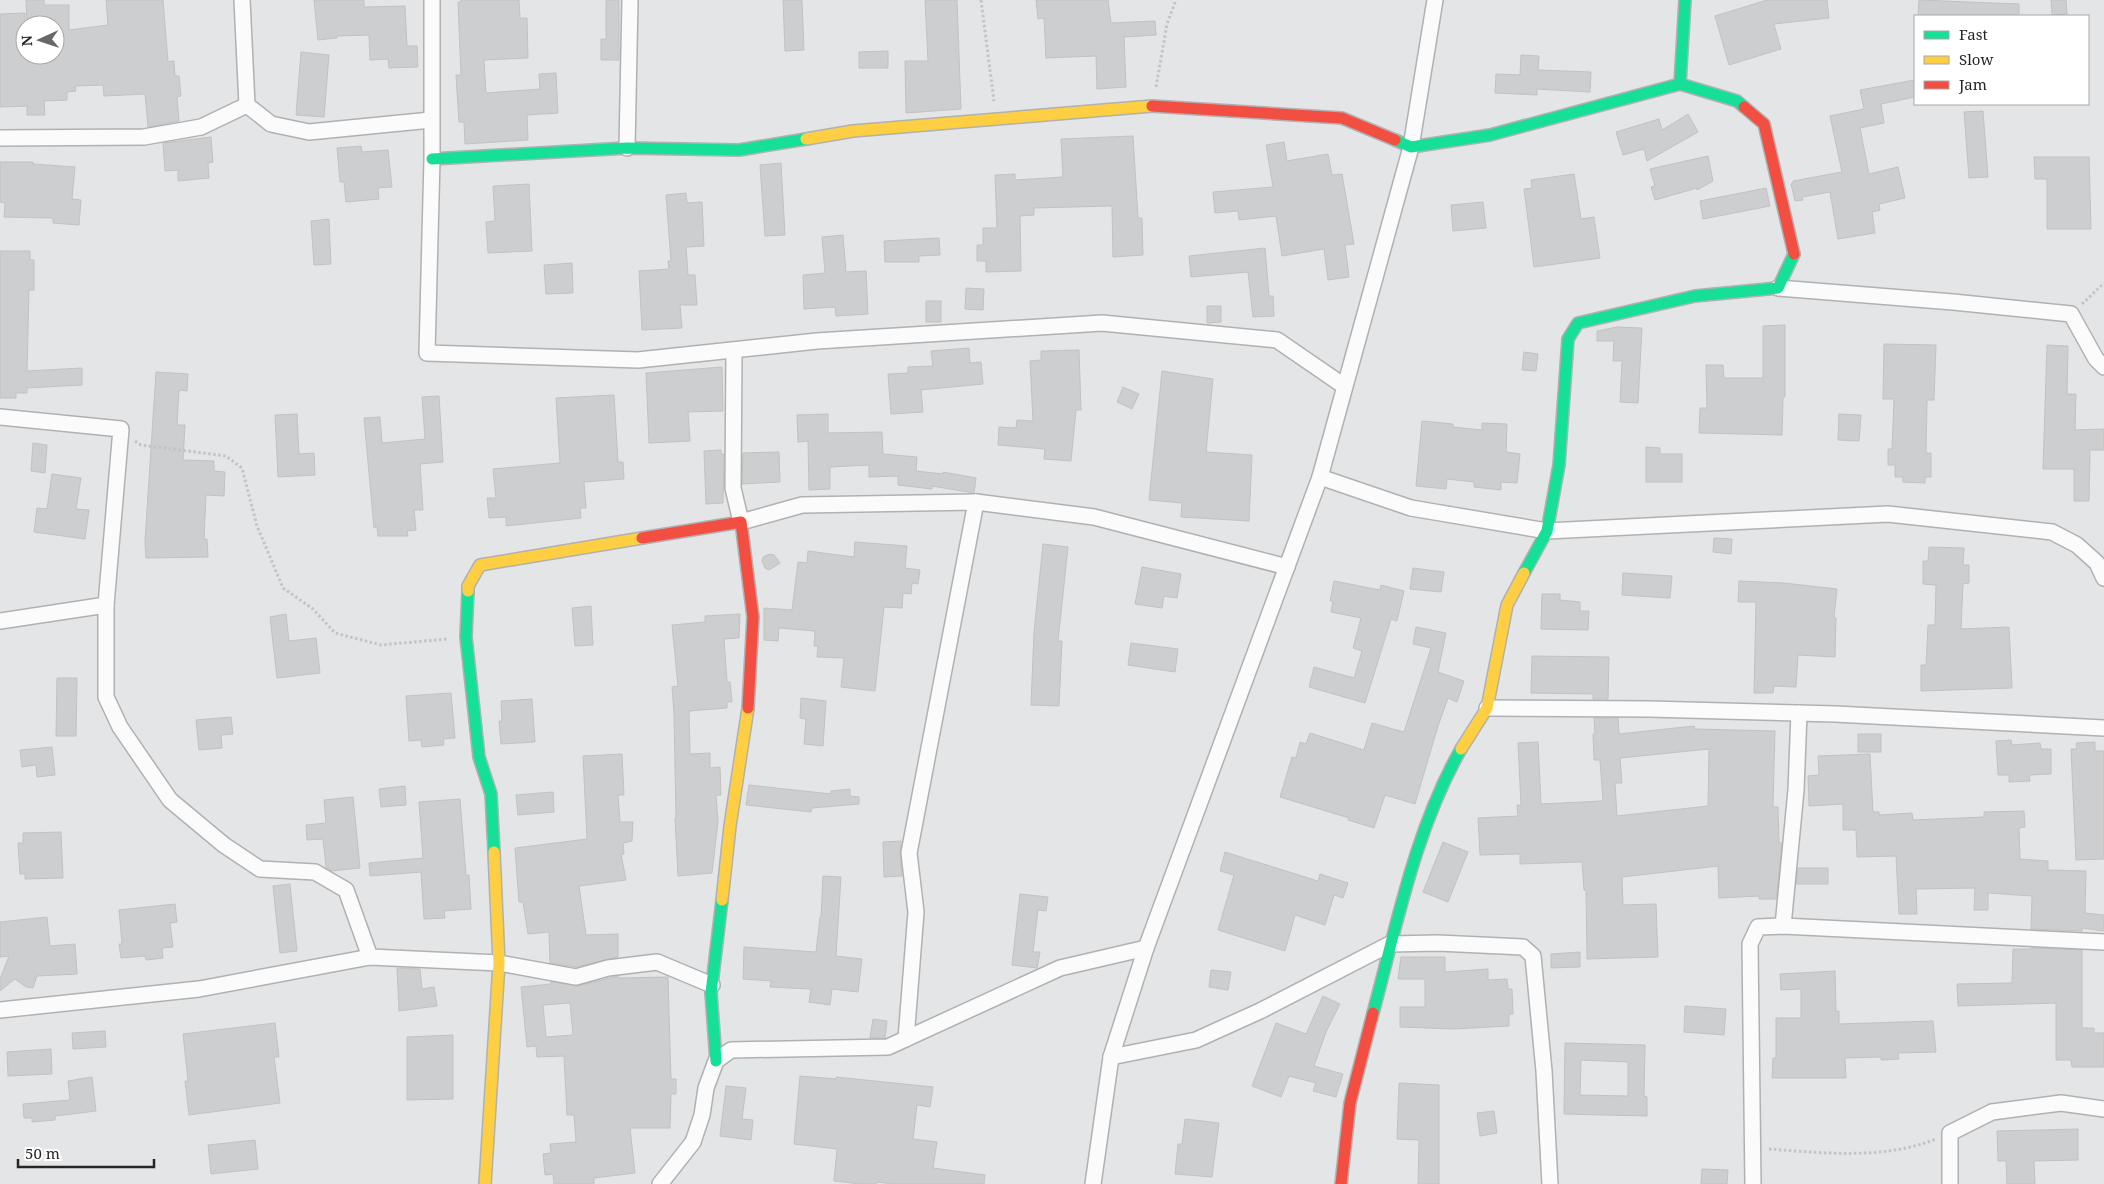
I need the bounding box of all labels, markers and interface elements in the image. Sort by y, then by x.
north arrow [15,15,65,65]
legend [1914,15,2089,105]
text: Fast [1959,24,1988,44]
text: N [17,35,36,47]
text: Slow [1959,49,1993,69]
text: Jam [1958,74,1987,94]
scale bar [18,1136,154,1168]
text: 50 m [25,1143,60,1163]

